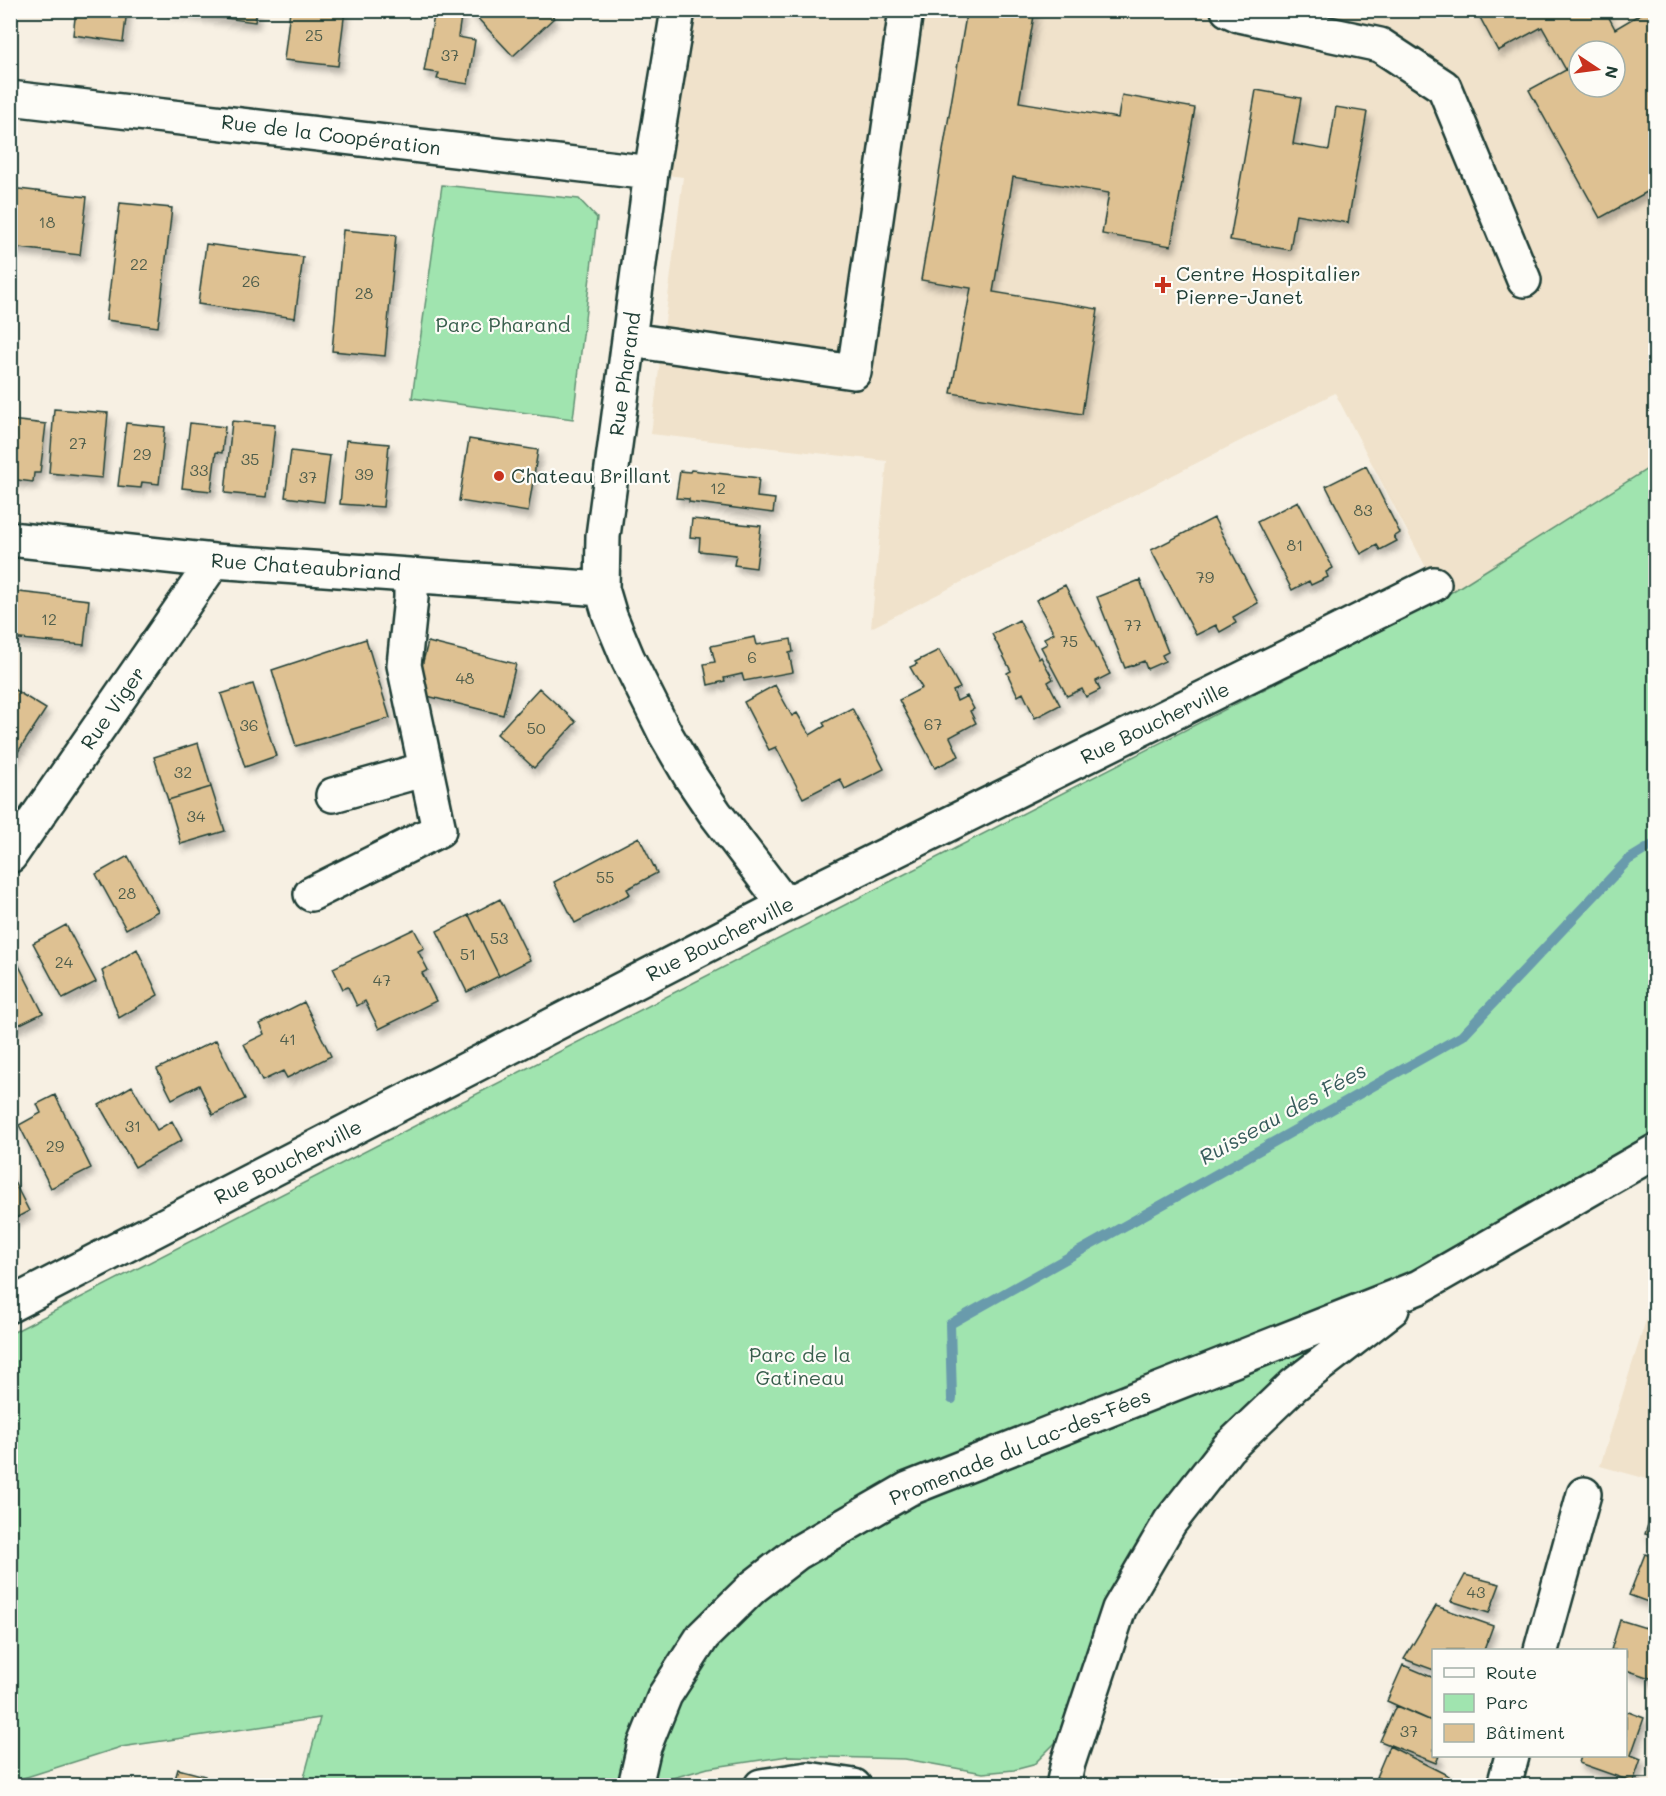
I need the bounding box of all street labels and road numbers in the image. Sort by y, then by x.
street label: Rue de la Coopération [220,108,442,160]
street label: Rue Pharand [602,310,646,437]
street label: Rue Chateaubriand [210,546,402,586]
street label: Rue Viger [74,661,150,754]
street label: Rue Boucherville [1076,675,1233,769]
street label: Rue Boucherville [641,890,798,987]
street label: Rue Boucherville [209,1113,366,1210]
street label: Promenade du Lac-des-Fées [885,1382,1154,1510]

